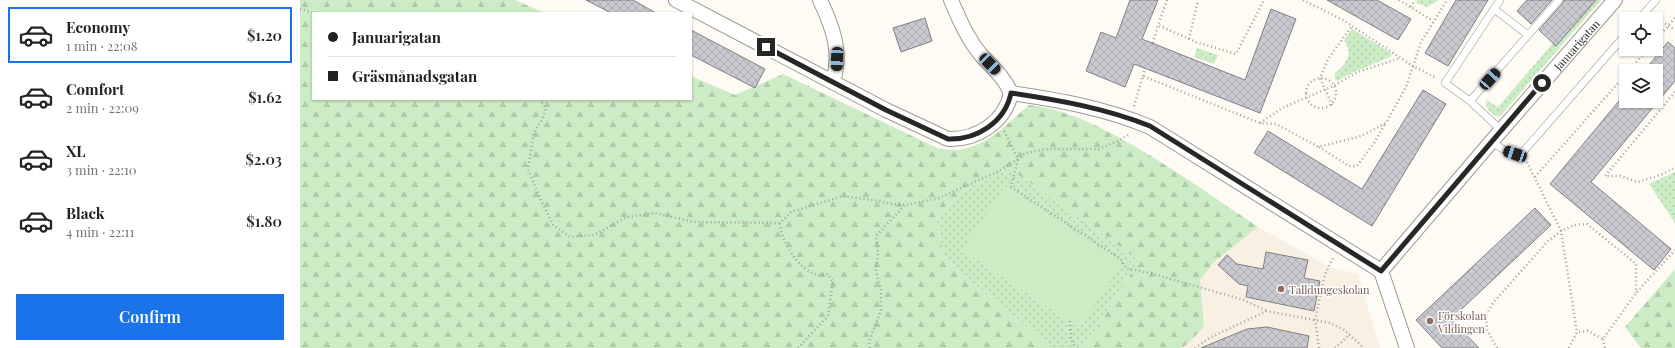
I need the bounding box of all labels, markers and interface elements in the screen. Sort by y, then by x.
map controls [1619,12,1663,108]
button: locate [1619,12,1663,56]
street label: Januarigatan [1549,16,1603,74]
icon: car [18,17,54,53]
text: Economy [66,17,130,37]
text: $1.20 [247,25,282,45]
text: Januarigatan [352,27,441,47]
text: 1 min · 22:08 [66,37,138,54]
route end [757,38,775,56]
car [831,47,843,71]
car [977,51,1003,77]
button: layers [1619,64,1663,108]
text: Gräsmånadsgatan [352,66,477,86]
car [1478,66,1502,92]
route start [1533,74,1551,92]
icon: car [18,79,54,115]
text: Comfort [66,79,124,99]
text: $1.62 [248,87,282,107]
text: 2 min · 22:09 [66,99,139,116]
icon: car [18,141,54,177]
text: XL [66,141,86,161]
car [1502,144,1528,164]
text: $2.03 [245,149,282,169]
text: 3 min · 22:10 [66,161,137,178]
icon: car [18,203,54,239]
text: Black [66,203,105,223]
text: $1.80 [246,211,282,231]
text: 4 min · 22:11 [66,223,134,240]
place label: Talldungeskolan [1289,282,1370,297]
marker: Talldungeskolan [1276,284,1286,294]
button: Confirm [16,294,284,340]
place label: Förskolan Vildingen [1437,308,1487,336]
marker: Förskolan Vildingen [1425,316,1435,326]

